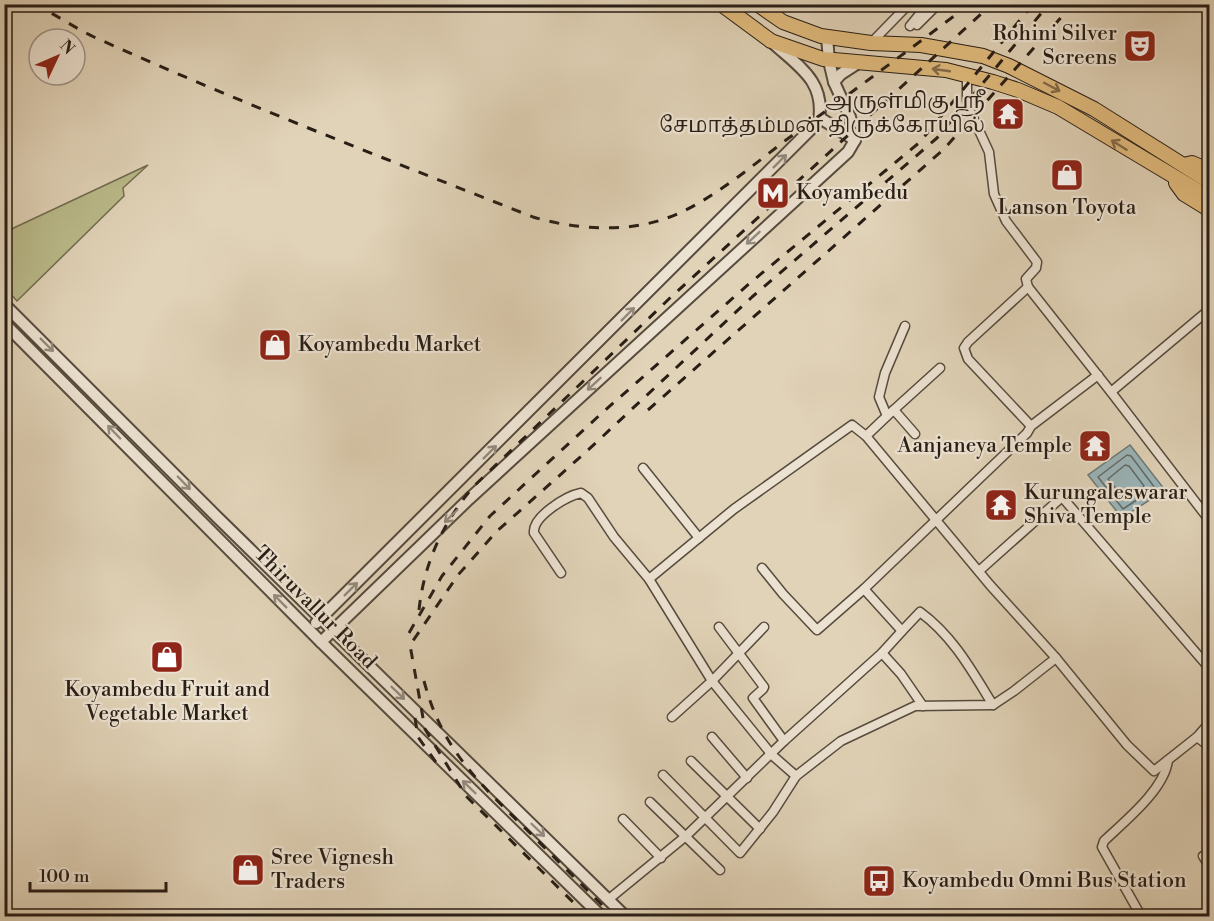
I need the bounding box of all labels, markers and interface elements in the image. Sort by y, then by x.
place label: Rohini Silver Screens [992,21,1117,71]
north arrow [27,27,87,87]
theatre icon: Rohini Silver Screens [1122,28,1158,64]
text: N [55,36,79,59]
one-way arrow [932,65,952,76]
one-way arrow [1043,81,1060,93]
place label: அருள்மிகு ஸ்ரீ சேமாத்தம்மன் திருக்கோயில் [659,89,986,139]
temple icon: அருள்மிகு ஸ்ரீ சேமாத்தம்மன் திருக்கோயில் [990,96,1026,132]
one-way arrow [1111,138,1128,151]
one-way arrow [773,154,788,169]
shop icon: Lanson Toyota [1049,157,1085,193]
metro station icon: Koyambedu [755,175,791,211]
place label: Koyambedu [796,180,908,206]
place label: Lanson Toyota [998,195,1137,221]
one-way arrow [746,231,761,245]
one-way arrow [620,307,635,321]
shop icon: Koyambedu Market [257,327,293,363]
place label: Koyambedu Market [298,332,482,358]
one-way arrow [39,337,54,352]
one-way arrow [587,377,602,391]
one-way arrow [106,424,121,439]
temple icon: Aanjaneya Temple [1077,428,1113,464]
place label: Aanjaneya Temple [897,433,1072,459]
one-way arrow [483,444,497,459]
one-way arrow [177,476,191,491]
place label: Kurungaleswarar Shiva Temple [1024,480,1188,530]
temple icon: Kurungaleswarar Shiva Temple [983,487,1019,523]
one-way arrow [444,509,459,523]
street label: Thiruvallur Road [248,541,382,675]
one-way arrow [344,581,359,596]
one-way arrow [273,593,288,608]
shop icon: Koyambedu Fruit and Vegetable Market [149,639,185,675]
place label: Koyambedu Fruit and Vegetable Market [64,677,270,727]
one-way arrow [391,686,406,700]
one-way arrow [462,780,477,795]
one-way arrow [530,822,545,837]
place label: Sree Vignesh Traders [271,845,394,895]
shop icon: Sree Vignesh Traders [230,852,266,888]
scale bar [30,855,166,893]
bus stop icon: Koyambedu Omni Bus Station [861,863,897,899]
text: 100 m [39,865,90,888]
place label: Koyambedu Omni Bus Station [902,868,1187,894]

